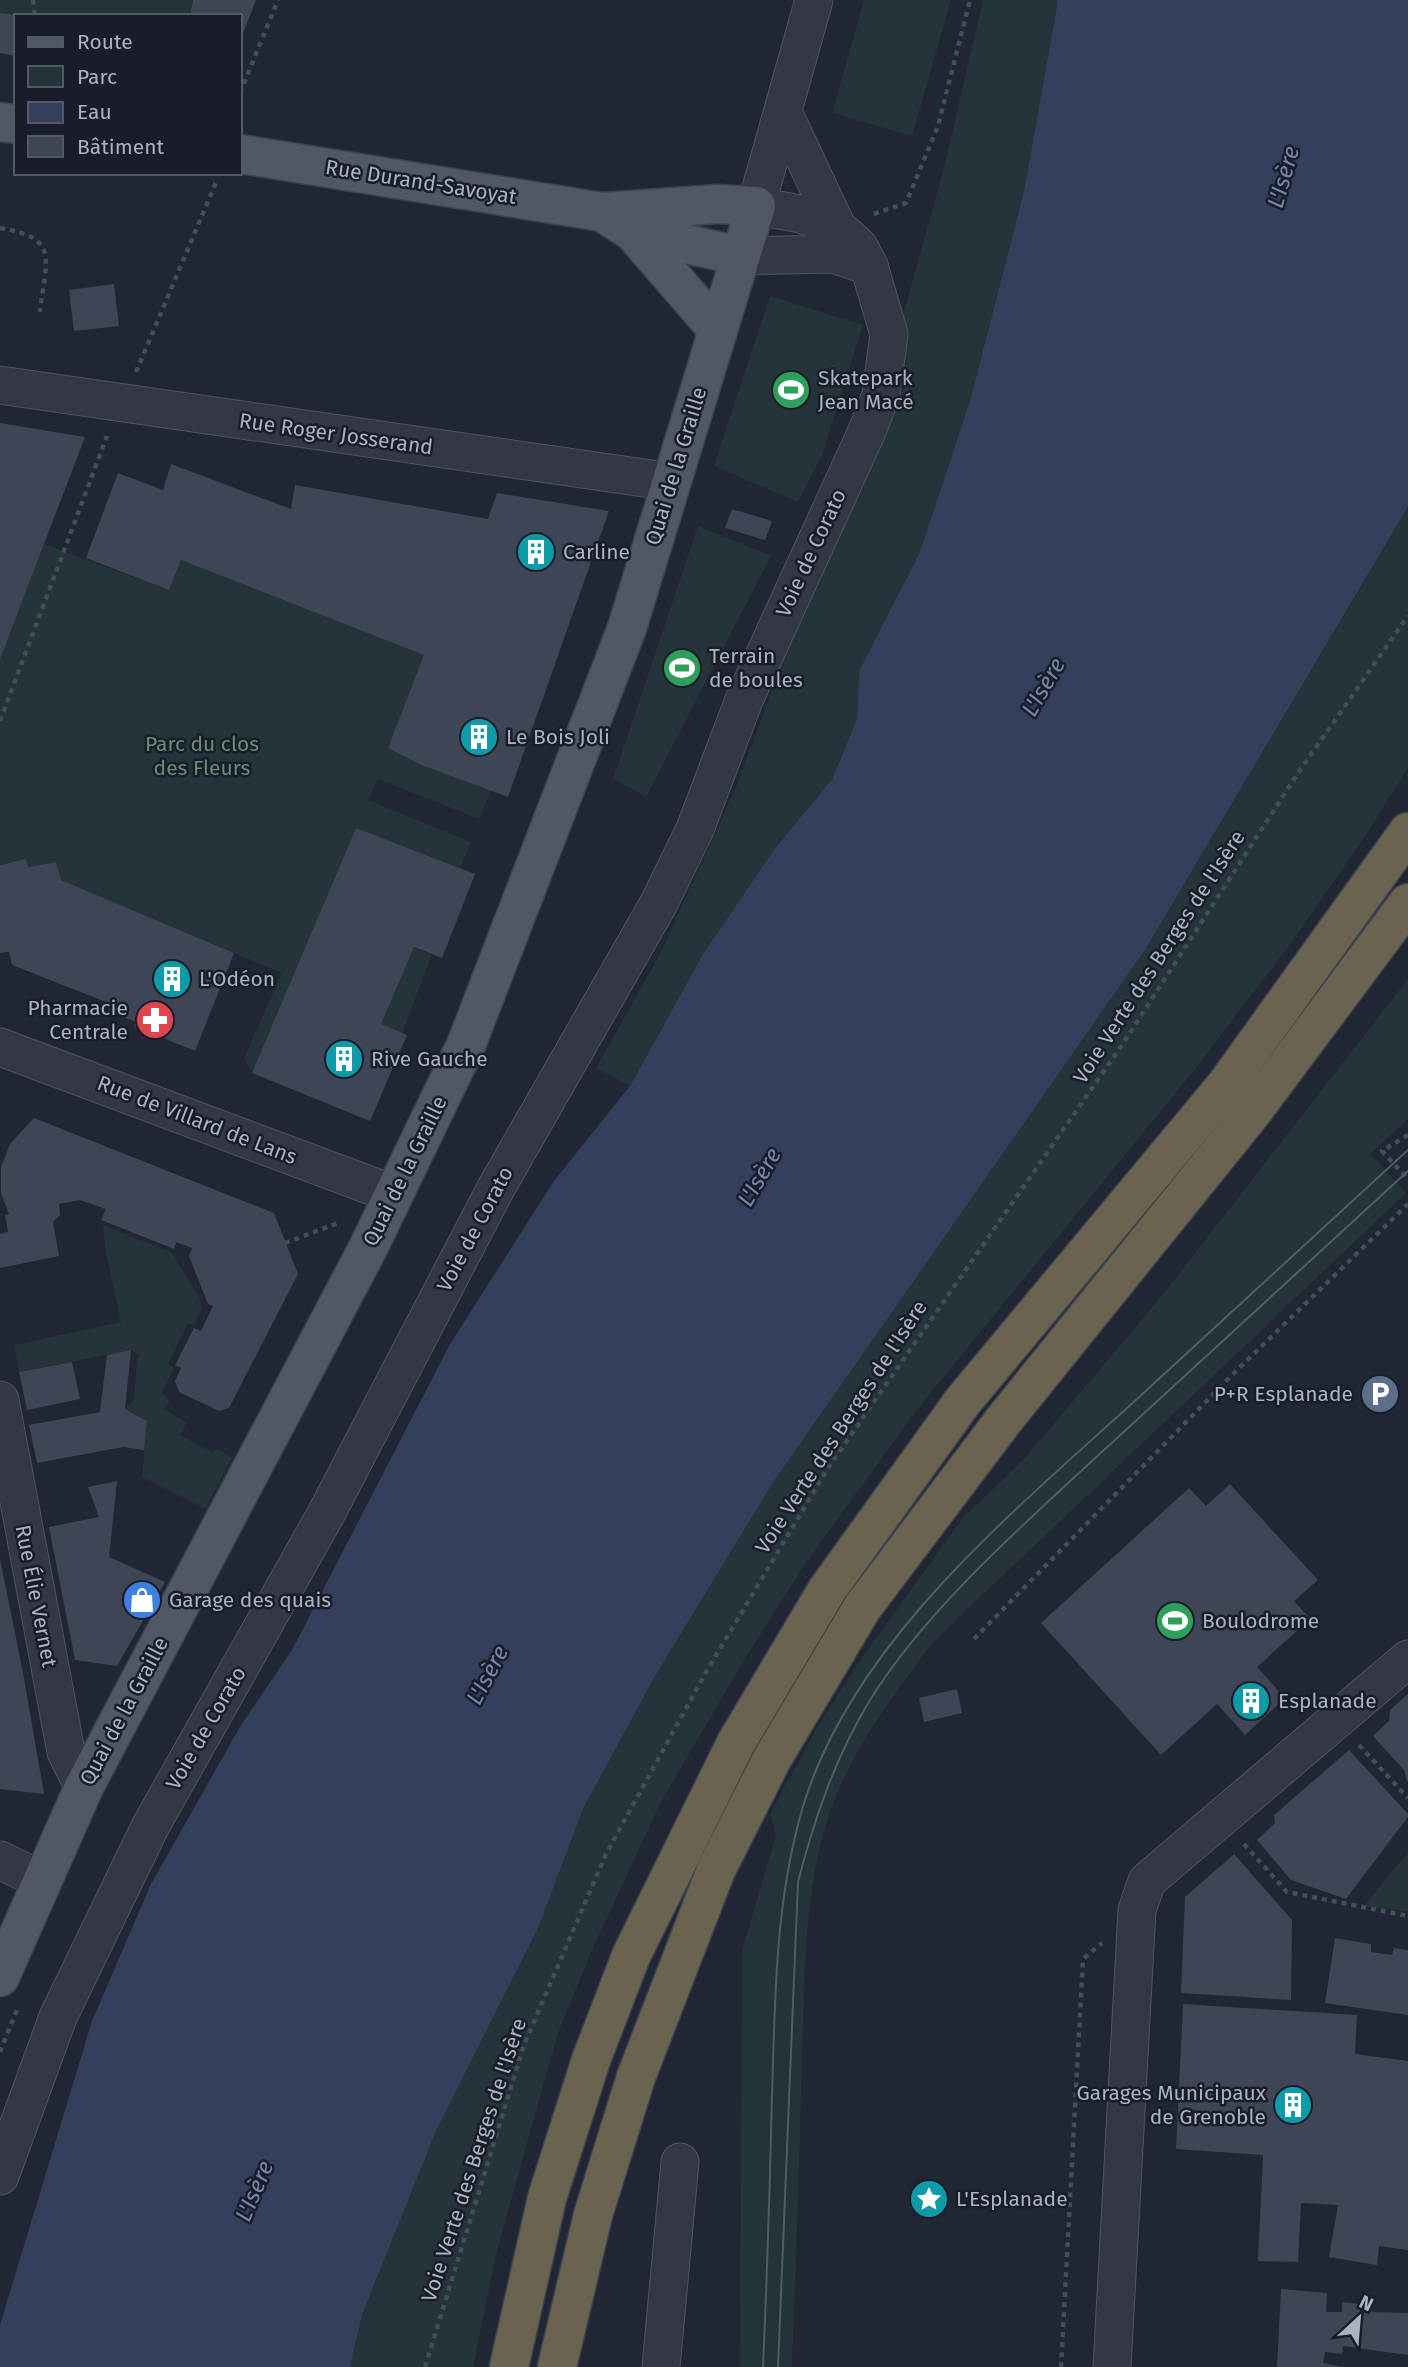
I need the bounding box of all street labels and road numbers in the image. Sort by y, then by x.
street label: Rue Durand-Savoyat [324,154,519,210]
street label: Quai de la Graille [640,384,712,548]
street label: Rue Roger Josserand [237,408,435,460]
street label: Voie de Corato [770,485,852,621]
street label: Voie Verte des Berges de l'Isère [1067,826,1251,1088]
street label: Rue de Villard de Lans [94,1070,301,1170]
street label: Quai de la Graille [357,1092,453,1250]
street label: Voie de Corato [431,1162,519,1296]
street label: Voie Verte des Berges de l'Isère [749,1296,933,1558]
street label: Rue Élie Vernet [9,1523,63,1670]
street label: Quai de la Graille [74,1633,174,1789]
street label: Voie de Corato [160,1662,252,1794]
street label: Voie Verte des Berges de l'Isère [416,2015,532,2305]

